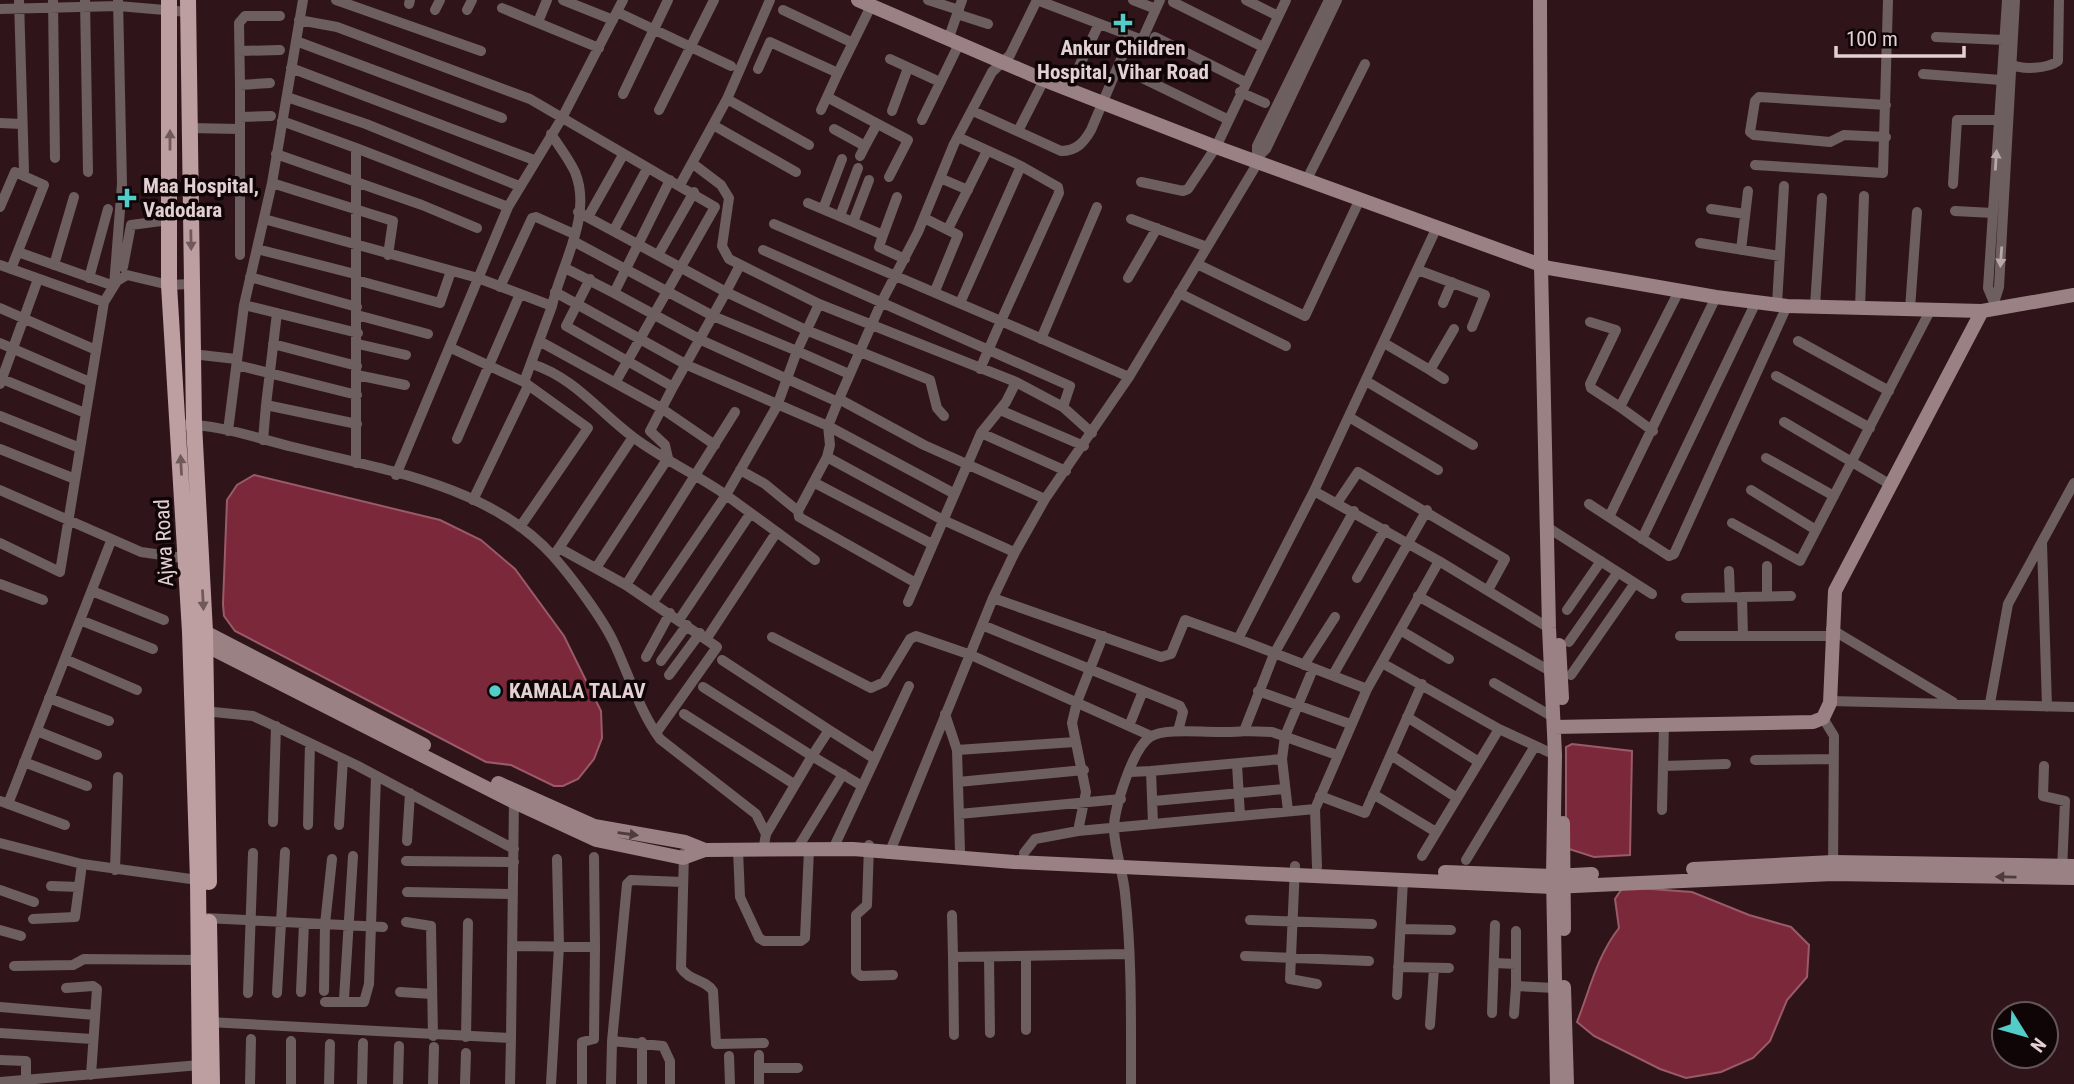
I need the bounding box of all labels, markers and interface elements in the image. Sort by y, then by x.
marker: Ankur Children Hospital, Vihar Road [1113,13,1133,33]
scale bar [1836,14,1964,58]
text: 100 m [1846,27,1898,51]
place label: Ankur Children Hospital, Vihar Road [1037,36,1209,84]
one-way arrow [164,129,176,151]
one-way arrow [1991,149,2002,171]
place label: Maa Hospital, Vadodara [143,174,259,222]
marker: Maa Hospital, Vadodara [117,188,137,208]
one-way arrow [185,229,196,251]
one-way arrow [1995,246,2006,268]
one-way arrow [175,454,186,476]
street label: Ajwa Road [150,499,178,587]
one-way arrow [198,589,209,611]
place label: KAMALA TALAV [509,679,646,703]
marker: KAMALA TALAV [487,683,503,699]
one-way arrow [617,829,639,840]
one-way arrow [1995,872,2017,883]
north arrow [1990,1000,2060,1070]
text: N [2025,1033,2051,1056]

